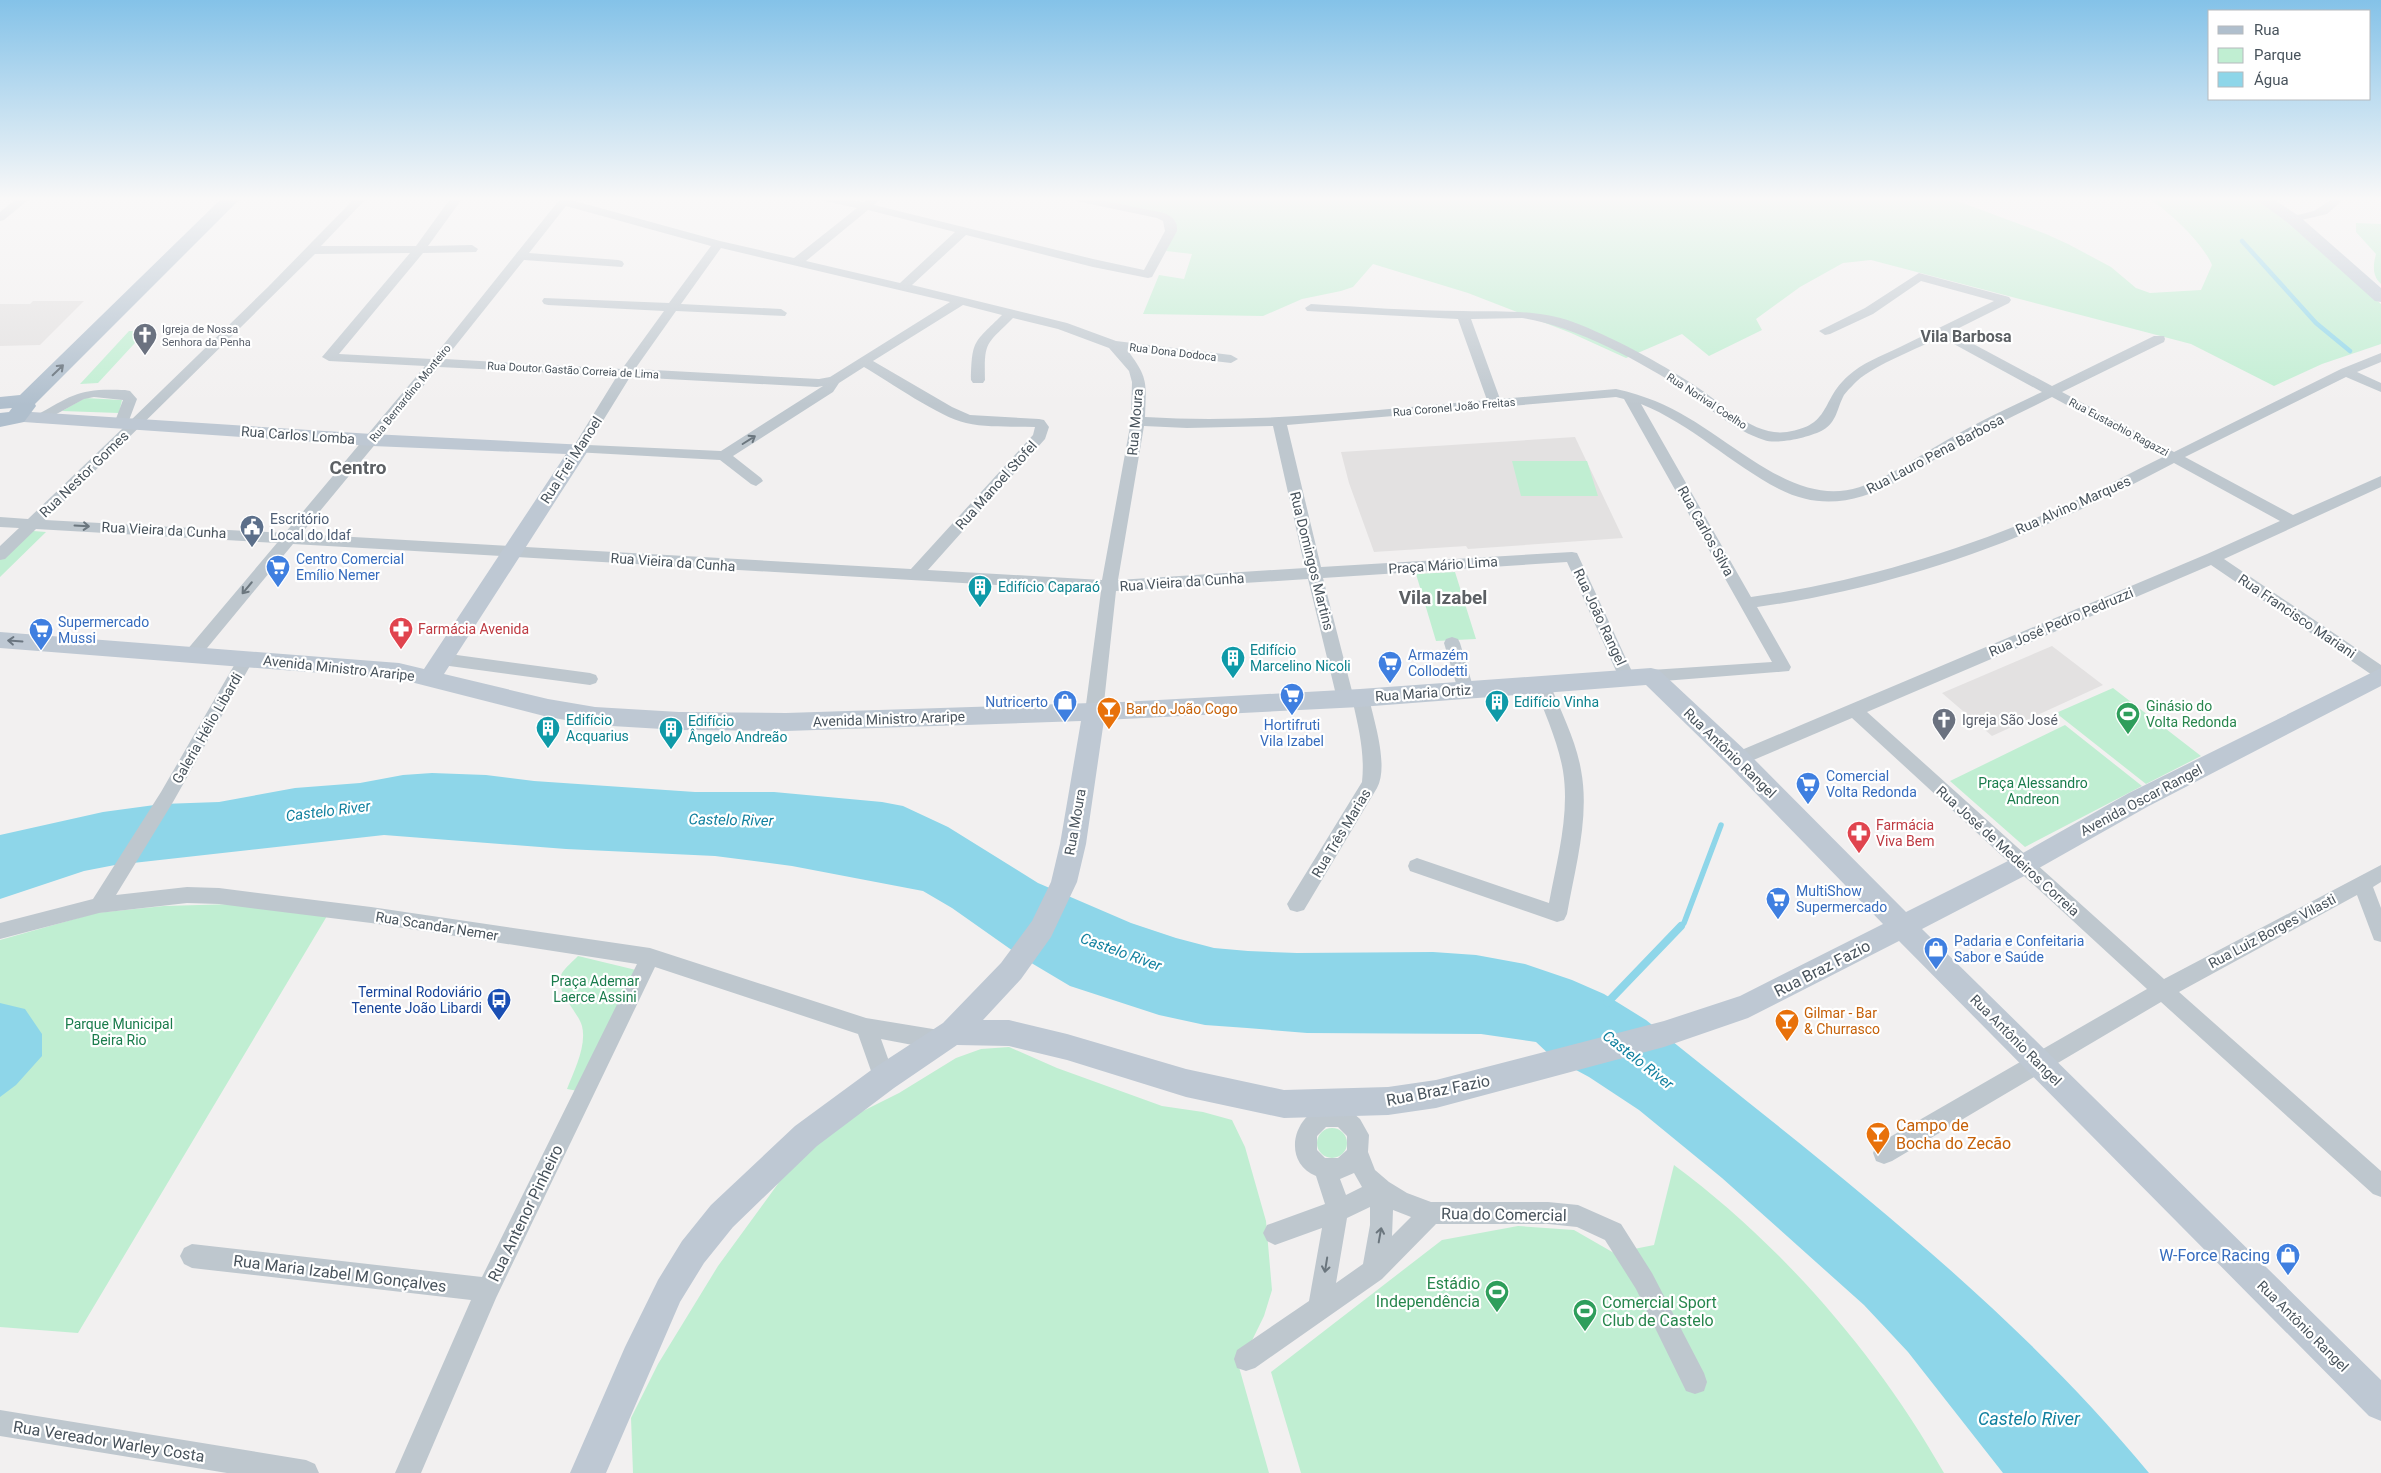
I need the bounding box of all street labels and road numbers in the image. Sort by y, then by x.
street label: Rua Dona Dodoca [1129,341,1217,364]
street label: Rua Bernardino Monteiro [367,342,454,445]
street label: Rua Doutor Gastão Correia de Lima [487,360,659,381]
street label: Rua Norival Coelho [1664,371,1749,432]
street label: Rua Moura [1124,388,1146,456]
street label: Rua Coronel João Freitas [1392,396,1516,419]
street label: Rua Eustachio Ragazzi [2067,396,2171,459]
street label: Rua Lauro Pena Barbosa [1864,411,2006,497]
street label: Rua Frei Manoel [537,414,605,506]
street label: Rua Carlos Lomba [240,423,356,447]
street label: Rua Nestor Gomes [36,428,132,520]
street label: Rua Manoel Stofel [952,437,1040,533]
street label: Rua Alvino Marques [2013,472,2133,538]
street label: Rua Carlos Silva [1675,483,1737,579]
street label: Rua Domingos Martins [1287,490,1337,632]
street label: Rua Vieira da Cunha [101,519,227,541]
street label: Rua Vieira da Cunha [610,550,736,574]
street label: Praça Mário Lima [1388,553,1498,577]
street label: Rua João Rangel [1571,566,1629,668]
street label: Rua Vieira da Cunha [1119,570,1245,594]
street label: Rua Francisco Mariani [2235,571,2359,661]
street label: Rua José Pedro Pedruzzi [1986,584,2136,660]
street label: Avenida Ministro Araripe [262,652,416,684]
street label: Galeria Hélio Libardi [169,670,245,786]
street label: Rua Maria Ortiz [1374,682,1472,704]
street label: Rua Antônio Rangel [1681,705,1779,801]
street label: Avenida Ministro Araripe [813,708,965,730]
street label: Avenida Oscar Rangel [2077,761,2205,839]
street label: Rua José de Medeiros Correia [1933,783,2083,919]
street label: Rua Três Marias [1308,786,1374,880]
street label: Rua Moura [1061,787,1089,857]
street label: Rua Luiz Borges Vilasti [2206,891,2338,971]
street label: Rua Scandar Nemer [375,908,500,944]
street label: Rua Braz Fazio [1771,936,1873,1001]
street label: Rua Antônio Rangel [1967,991,2065,1089]
street label: Rua Braz Fazio [1385,1071,1492,1110]
street label: Rua Antenor Pinheiro [484,1142,567,1285]
street label: Rua do Comercial [1441,1204,1567,1225]
street label: Rua Maria Izabel M Gonçalves [232,1251,448,1296]
street label: Rua Antônio Rangel [2254,1277,2352,1375]
street label: Rua Vereador Warley Costa [12,1417,206,1466]

